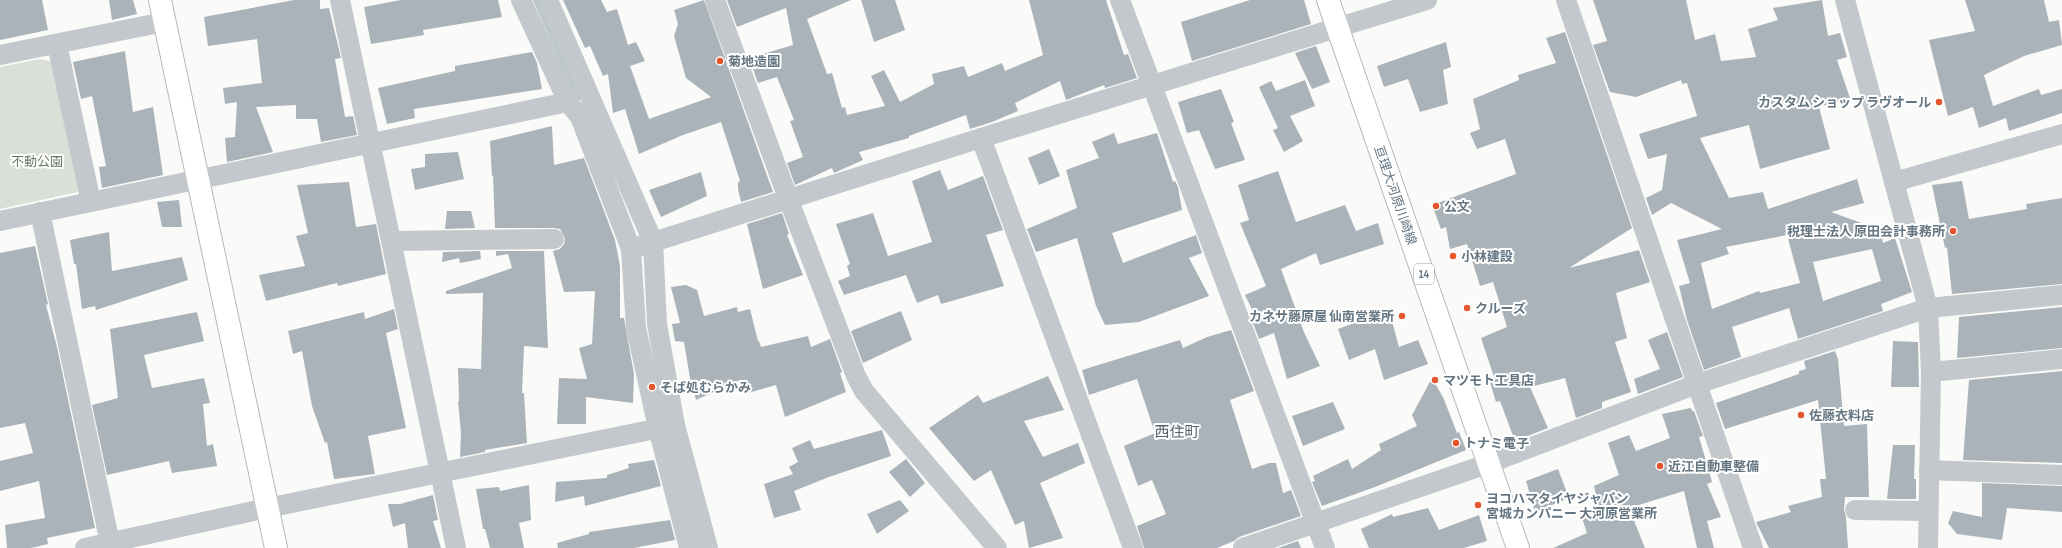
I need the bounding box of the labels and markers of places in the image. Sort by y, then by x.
place label: 菊地造園 [728,54,780,70]
marker: 菊地造園 [715,56,725,66]
place label: カスタム ショップ ラヴオール [1758,95,1931,111]
marker: カスタム ショップ ラヴオール [1934,97,1944,107]
place label: 公文 [1444,199,1470,215]
marker: 公文 [1431,201,1441,211]
place label: 税理士法人 原田会計事務所 [1787,224,1945,240]
marker: 税理士法人 原田会計事務所 [1948,226,1958,236]
place label: 小林建設 [1461,249,1513,265]
marker: 小林建設 [1448,251,1458,261]
place label: クルーズ [1475,301,1526,317]
marker: クルーズ [1462,303,1472,313]
place label: カネサ藤原屋 仙南営業所 [1249,309,1394,325]
marker: カネサ藤原屋 仙南営業所 [1397,311,1407,321]
place label: マツモト工具店 [1443,373,1534,389]
marker: マツモト工具店 [1430,375,1440,385]
place label: そば処むらかみ [660,380,751,396]
marker: そば処むらかみ [647,382,657,392]
place label: 佐藤衣料店 [1809,408,1874,424]
marker: 佐藤衣料店 [1796,410,1806,420]
place label: トナミ電子 [1464,436,1529,452]
marker: トナミ電子 [1451,438,1461,448]
place label: 近江自動車整備 [1668,459,1759,475]
marker: 近江自動車整備 [1655,461,1665,471]
place label: ヨコハマタイヤジャパン 宮城カンパニー 大河原営業所 [1486,491,1657,522]
marker: ヨコハマタイヤジャパン 宮城カンパニー 大河原営業所 [1473,500,1483,510]

